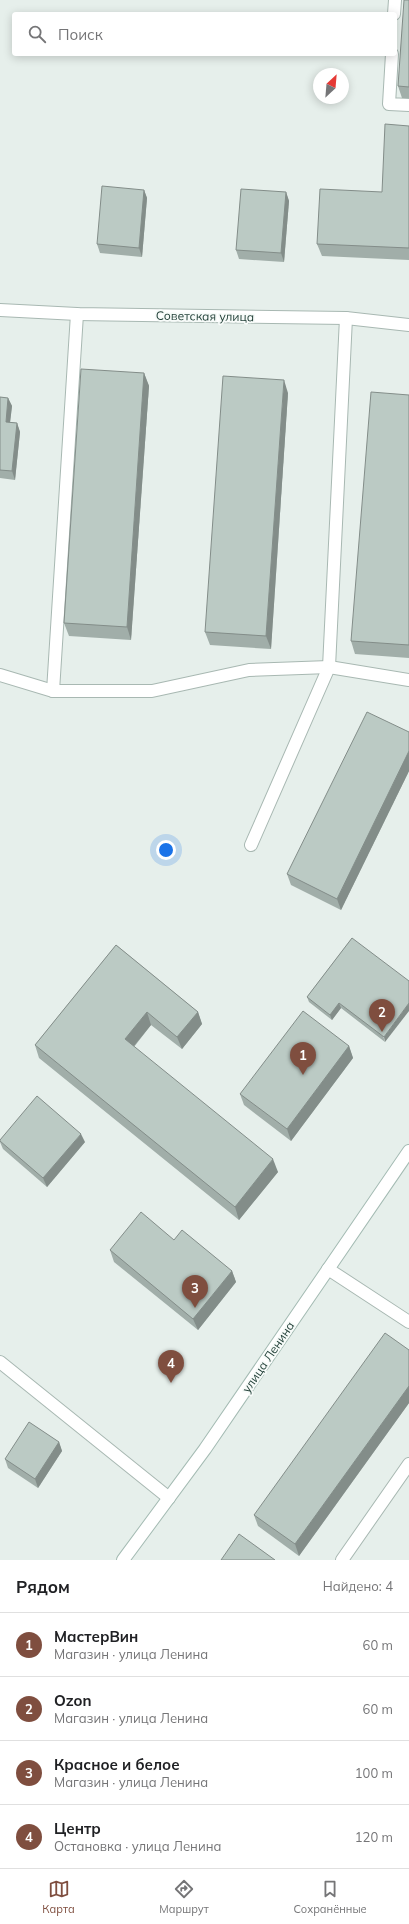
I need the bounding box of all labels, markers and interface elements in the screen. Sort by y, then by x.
search box [12,12,397,56]
icon: search [26,23,48,45]
text: Поиск [58,25,103,44]
north arrow [313,68,349,104]
street label: Советская улица [156,308,254,324]
your location [156,840,176,860]
pin: 2 [369,999,395,1032]
pin: 1 [290,1042,316,1075]
pin: 3 [182,1275,208,1308]
street label: улица Ленина [239,1319,297,1395]
pin: 4 [158,1350,184,1383]
text: Рядом [16,1576,70,1597]
text: Найдено: 4 [323,1578,393,1594]
text: МастерВин [54,1627,138,1646]
text: 1 [25,1637,33,1653]
text: 60 m [363,1637,393,1653]
text: Магазин · улица Ленина [54,1646,208,1662]
text: Ozon [54,1691,91,1710]
text: 2 [25,1701,33,1717]
text: 60 m [363,1701,393,1717]
text: Магазин · улица Ленина [54,1710,208,1726]
text: Красное и белое [54,1755,180,1774]
text: 3 [25,1765,33,1781]
text: 100 m [355,1765,393,1781]
text: Магазин · улица Ленина [54,1774,208,1790]
text: Центр [54,1819,101,1838]
text: 4 [25,1829,33,1845]
text: 120 m [355,1829,393,1845]
text: Остановка · улица Ленина [54,1838,221,1854]
tab: Карта [42,1878,75,1916]
tab: Маршрут [159,1878,209,1916]
tab: Сохранённые [293,1878,367,1916]

